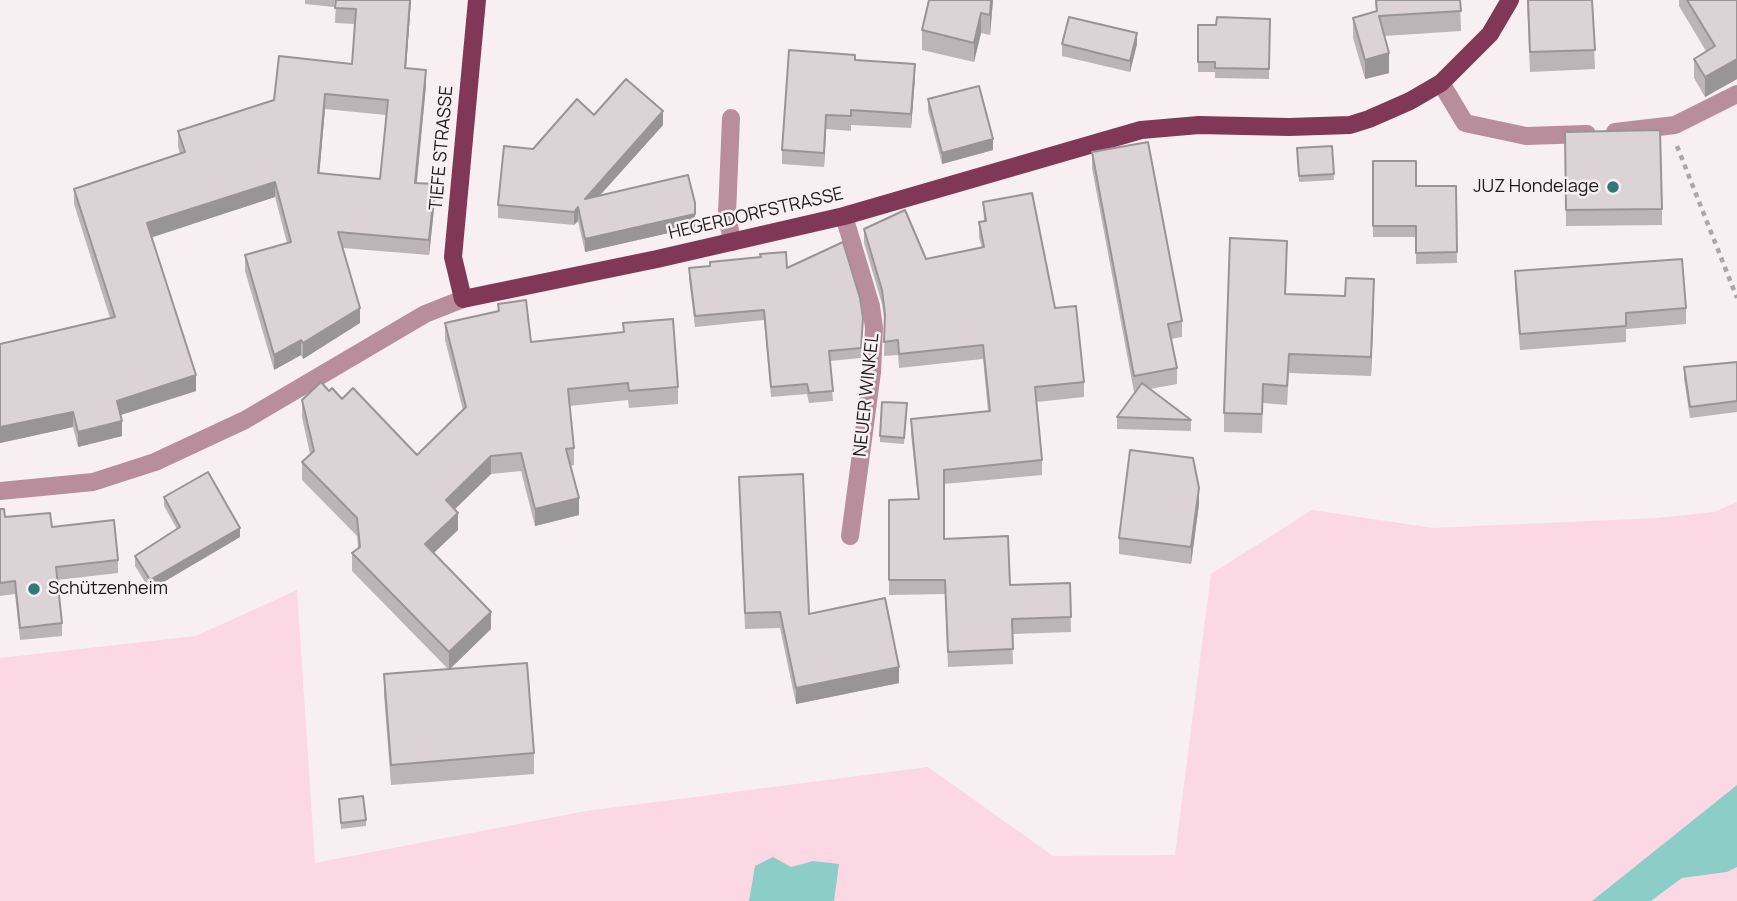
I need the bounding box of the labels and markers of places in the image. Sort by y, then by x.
place label: JUZ Hondelage [1473,176,1599,198]
marker: JUZ Hondelage [1605,179,1621,195]
place label: Schützenheim [48,578,168,600]
marker: Schützenheim [26,581,42,597]

